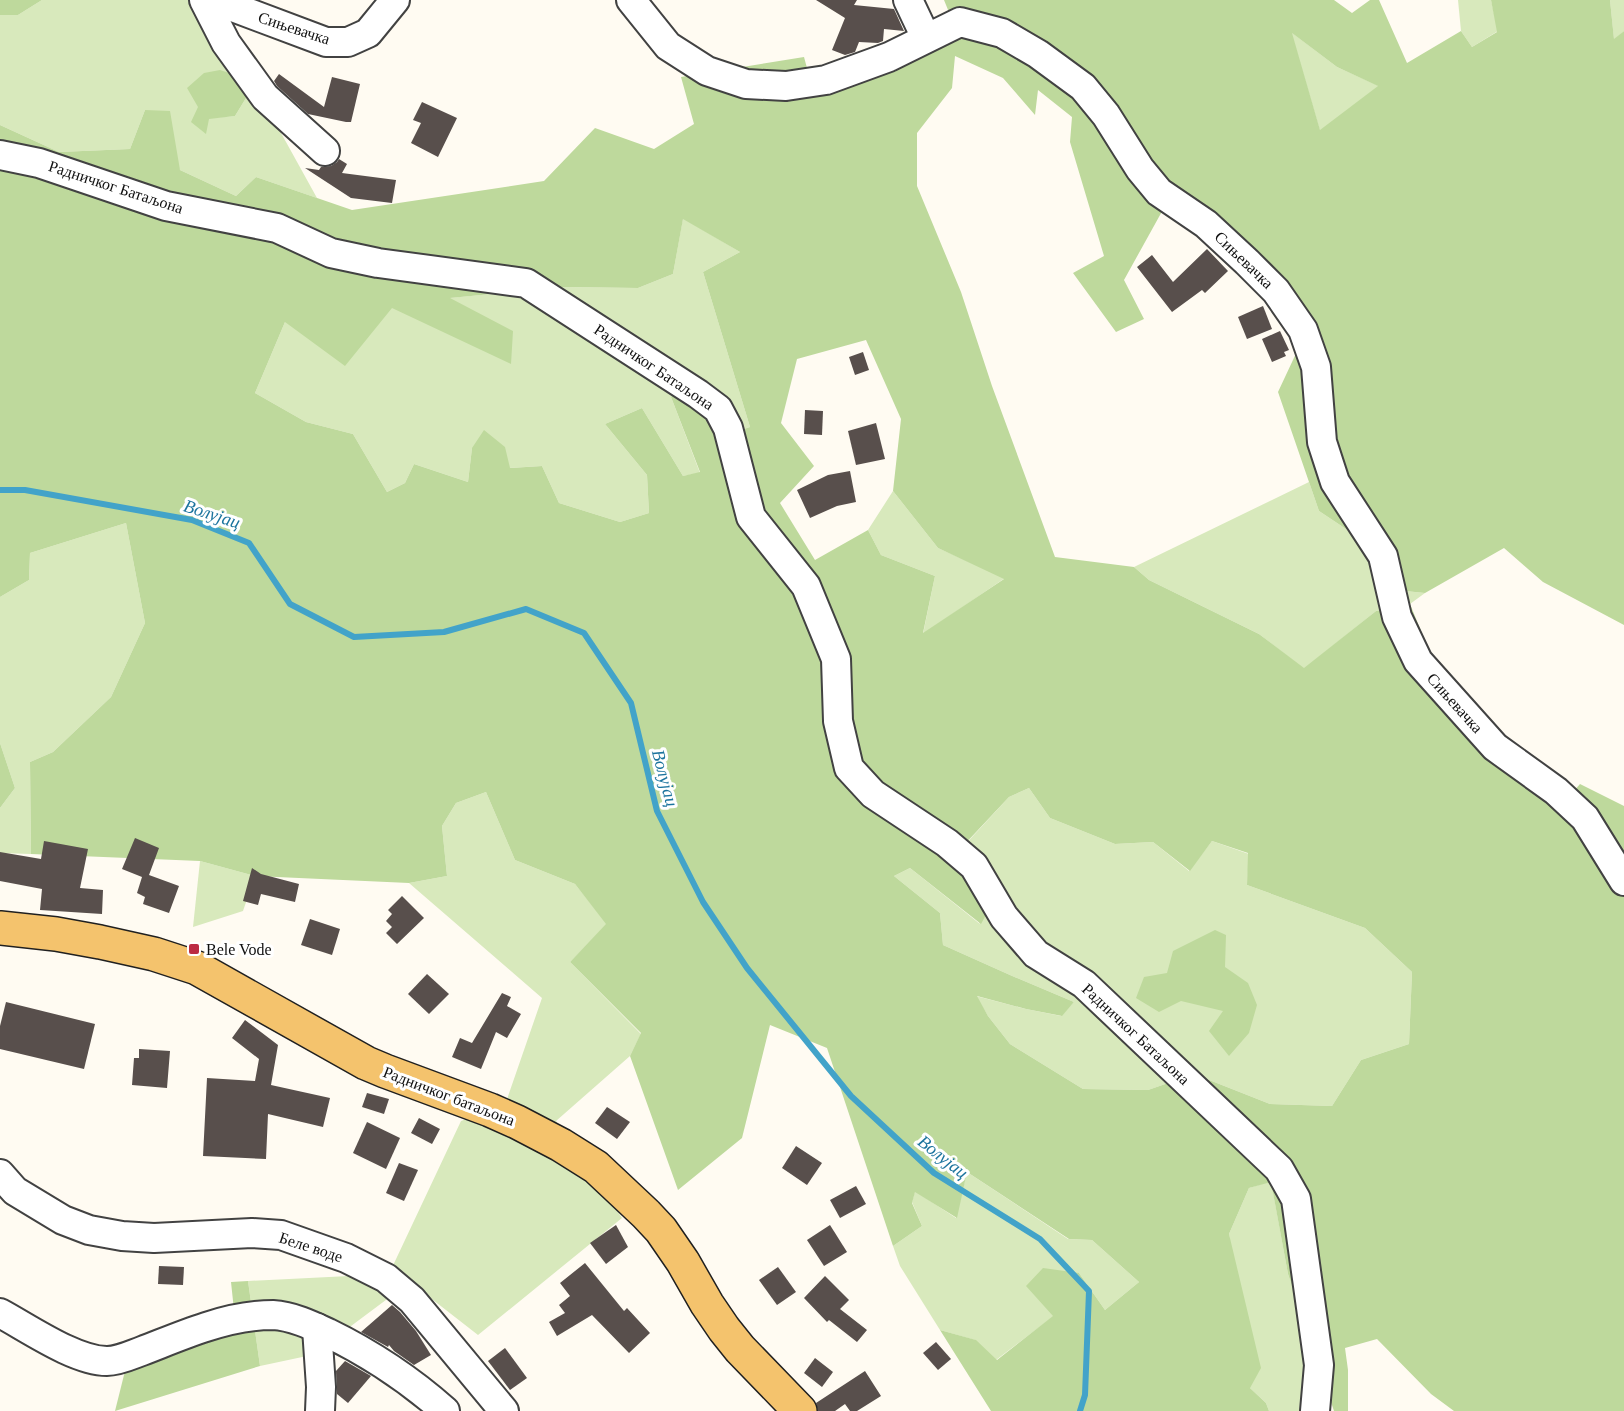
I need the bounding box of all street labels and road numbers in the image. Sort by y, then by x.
street label: Сињевачка [256,8,332,48]
street label: Радничког Батаљона [46,157,185,218]
street label: Сињевачка [1211,228,1277,292]
street label: Радничког Батаљона [591,321,717,414]
street label: Сињевачка [1424,670,1486,736]
street label: Радничког Батаљона [1078,980,1193,1089]
street label: Радничког батаљона [381,1063,517,1130]
street label: Беле воде [277,1229,345,1266]

